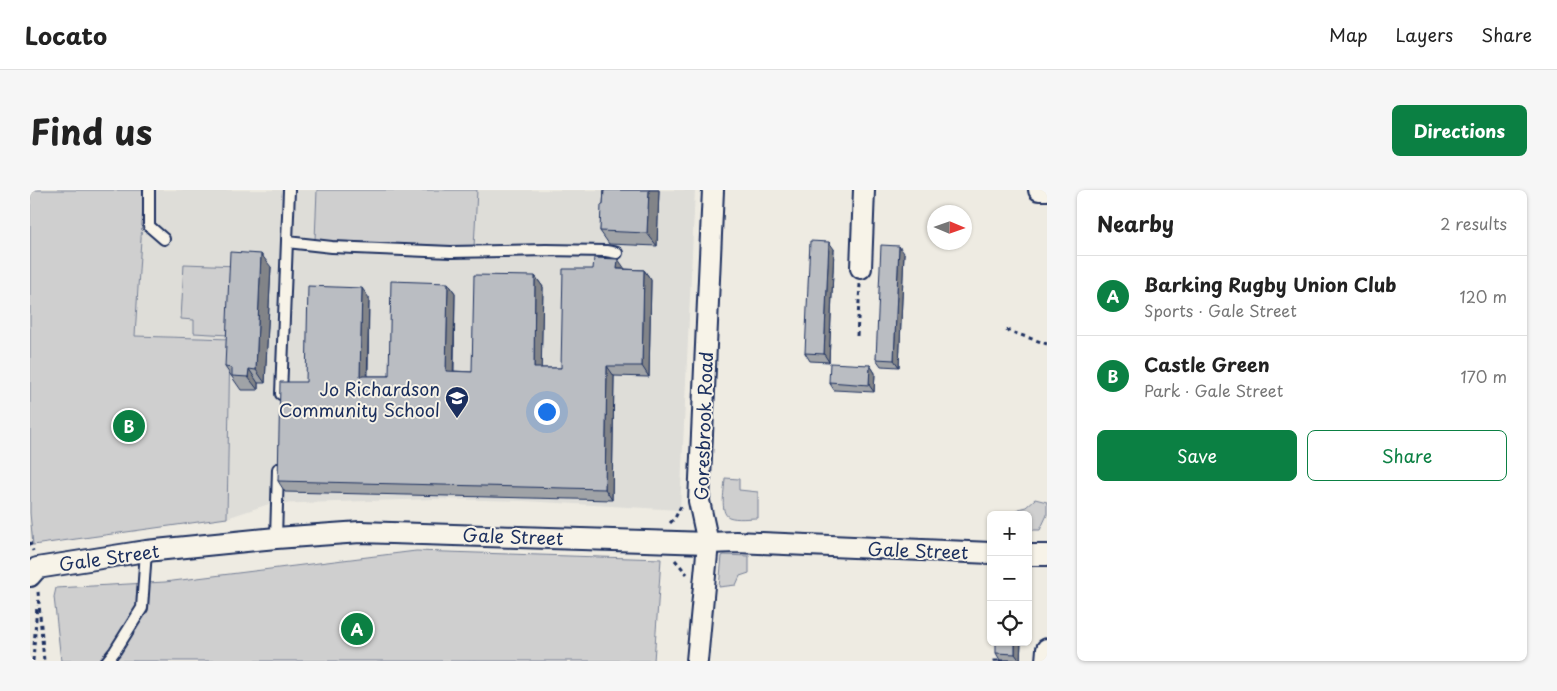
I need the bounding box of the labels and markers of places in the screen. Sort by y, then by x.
place label: Jo Richardson Community School [279,375,440,423]
school or university icon: Jo Richardson Community School [444,385,470,419]
pin: B [113,407,145,445]
pin: A [341,610,373,648]

